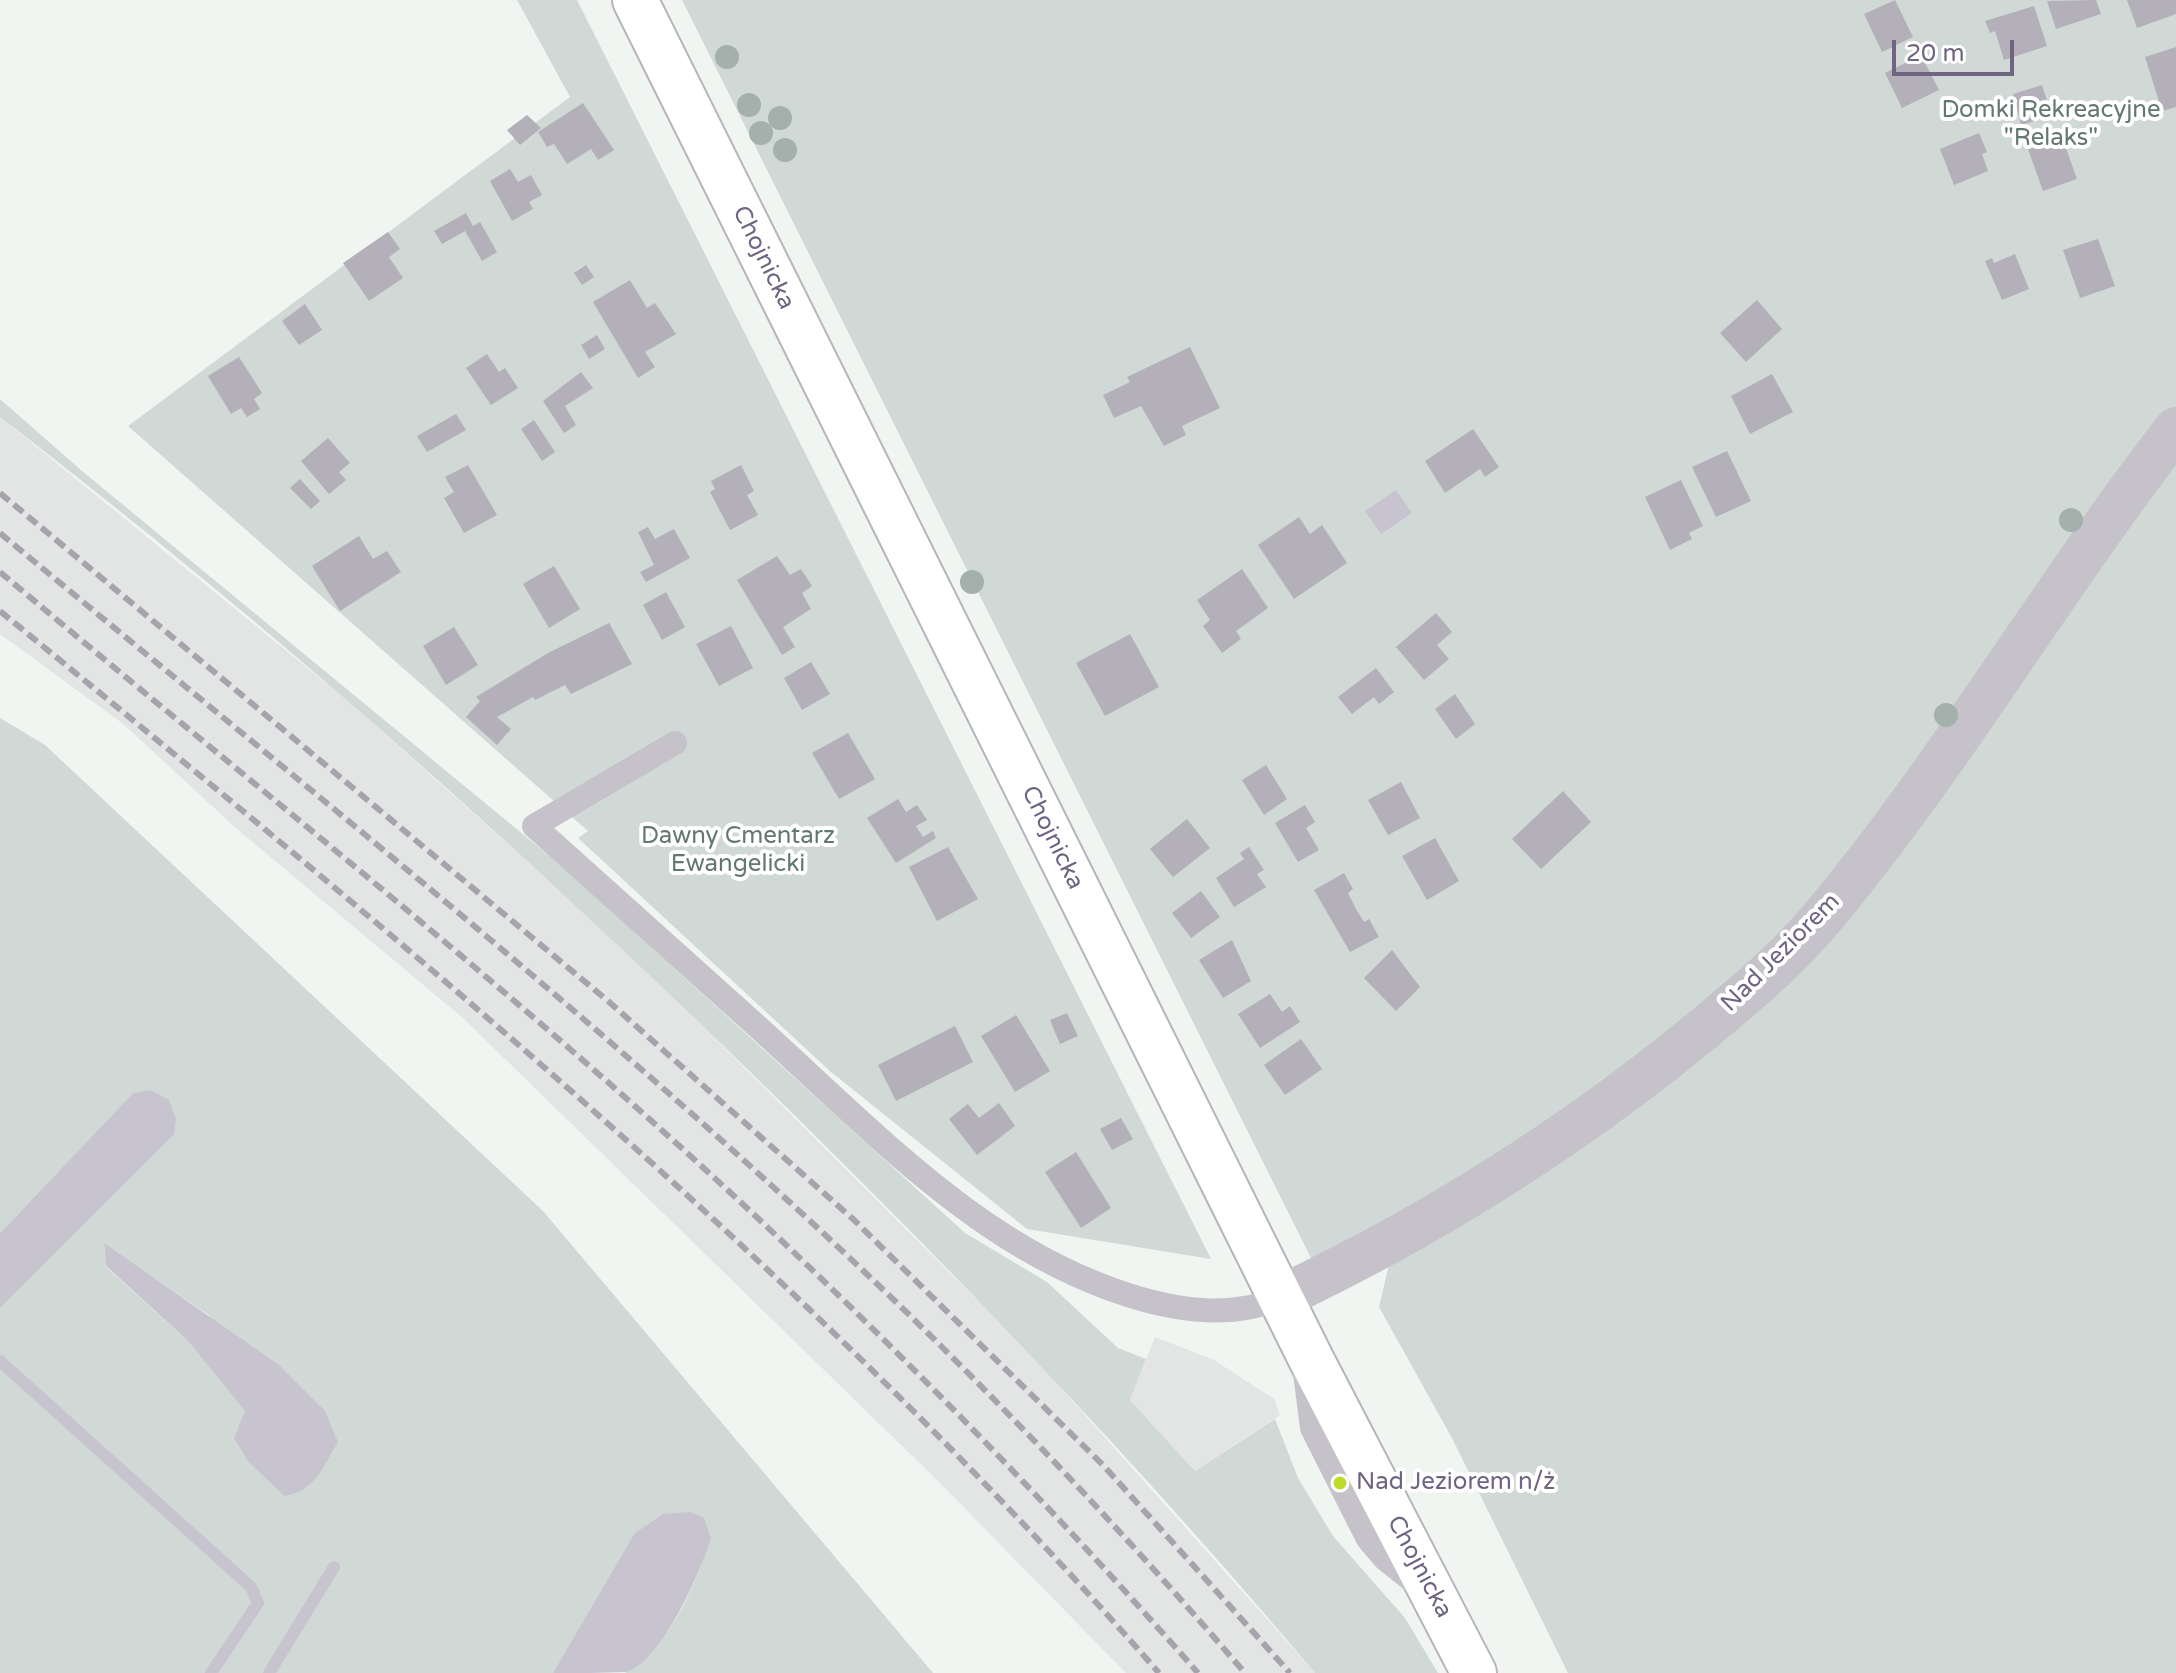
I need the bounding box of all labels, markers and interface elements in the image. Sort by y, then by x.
scale bar [1896,24,2018,74]
text: 20 m [1906,39,1964,68]
park label: Domki Rekreacyjne "Relaks" [1941,97,2161,153]
street label: Chojnicka [726,201,800,315]
street label: Chojnicka [1015,781,1089,895]
park label: Dawny Cmentarz Ewangelicki [641,823,835,879]
street label: Nad Jeziorem [1716,888,1846,1018]
place label: Nad Jeziorem n/ż [1356,1469,1555,1497]
marker: Nad Jeziorem n/ż [1331,1474,1349,1492]
street label: Chojnicka [1380,1511,1458,1623]

